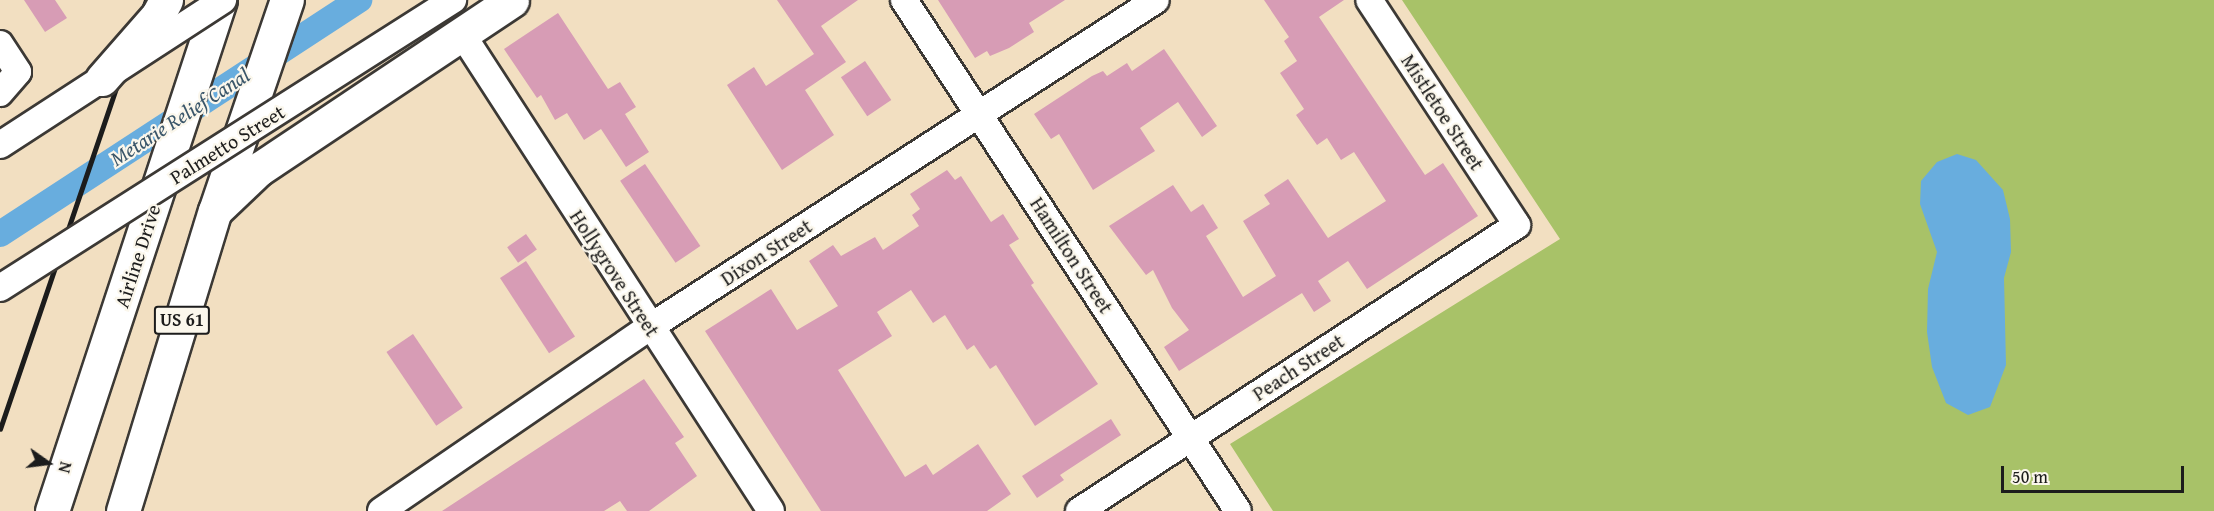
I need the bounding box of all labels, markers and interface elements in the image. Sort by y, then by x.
street label: Mistletoe Street [1397,49,1489,175]
water label: Metarie Relief Canal [106,63,254,171]
street label: Palmetto Street [165,99,289,189]
street label: Hamilton Street [1026,192,1118,318]
street label: Airline Drive [109,201,165,311]
street label: Hollygrove Street [565,205,665,341]
street label: Dixon Street [716,214,816,290]
road number: US 61 [154,305,210,335]
street label: Peach Street [1248,329,1348,405]
north arrow [18,433,78,493]
scale bar [2004,454,2187,492]
text: N [53,459,78,475]
text: 50 m [2012,463,2048,490]

